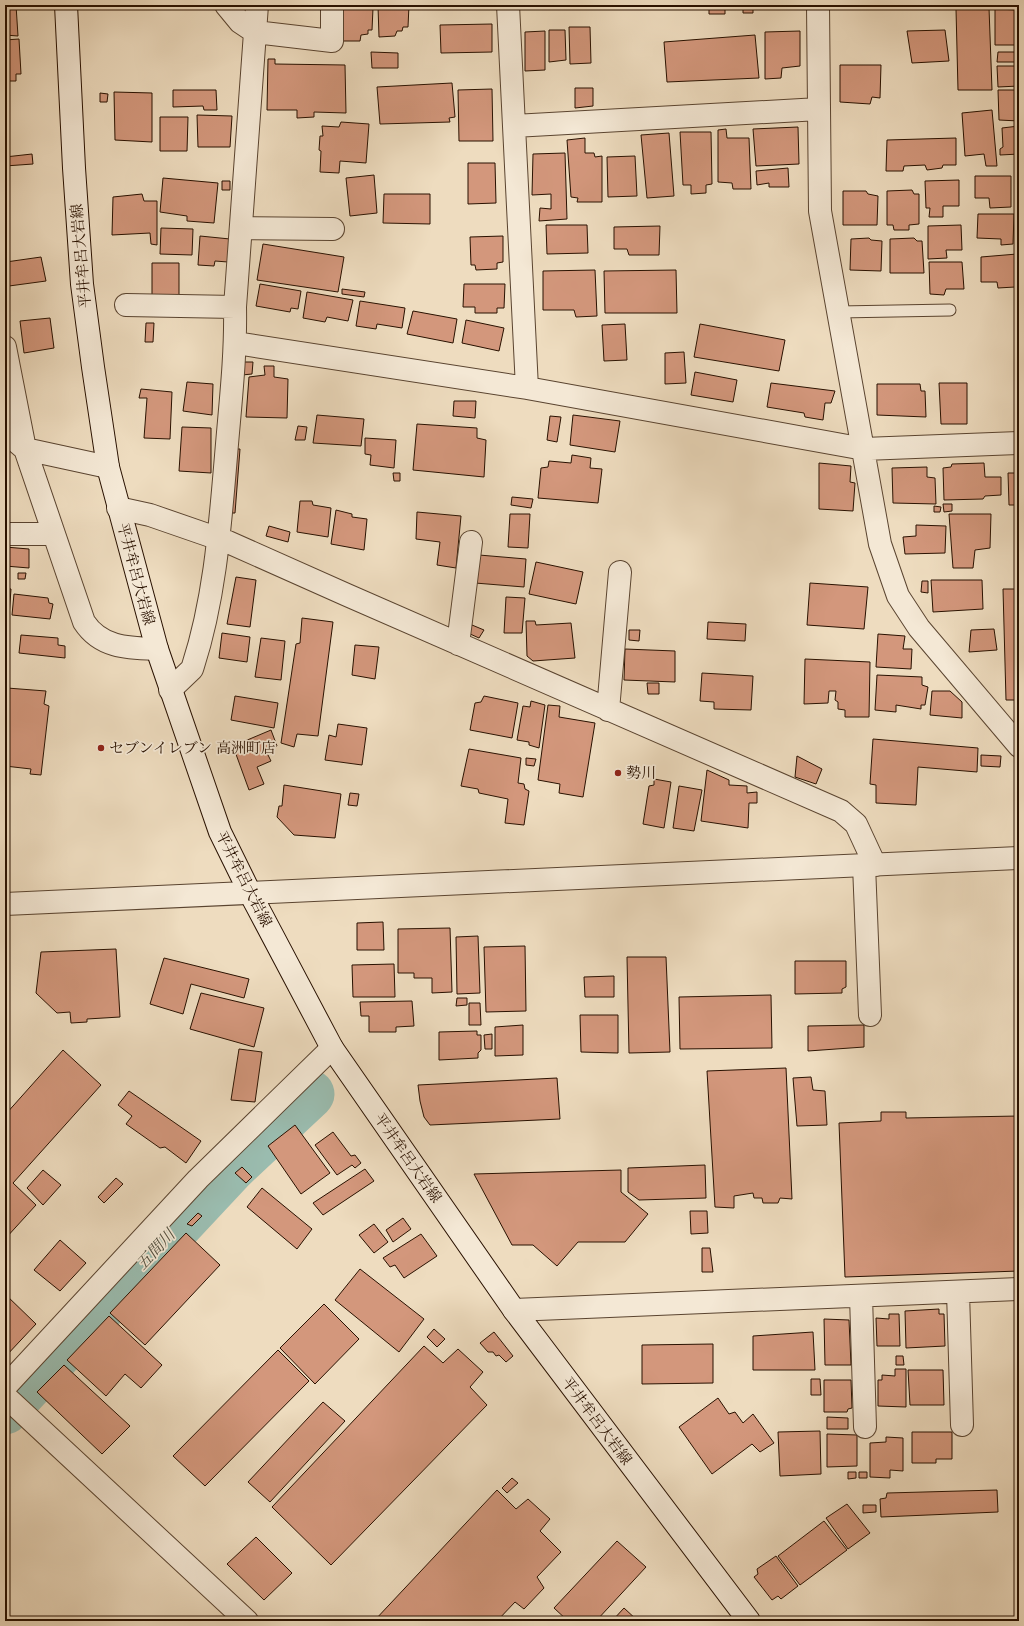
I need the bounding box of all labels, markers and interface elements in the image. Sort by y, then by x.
street label: 平井牟呂大岩線 [66,203,96,309]
street label: 平井牟呂大岩線 [113,521,159,627]
place label: セブンイレブン 高洲町店 [109,738,276,758]
marker: セブンイレブン 高洲町店 [96,743,106,753]
place label: 勢川 [626,763,656,783]
marker: 勢川 [613,768,623,778]
street label: 平井牟呂大岩線 [211,828,277,930]
street label: 平井牟呂大岩線 [370,1109,446,1207]
water label: 五間川 [131,1223,182,1275]
street label: 平井牟呂大岩線 [557,1373,637,1469]

